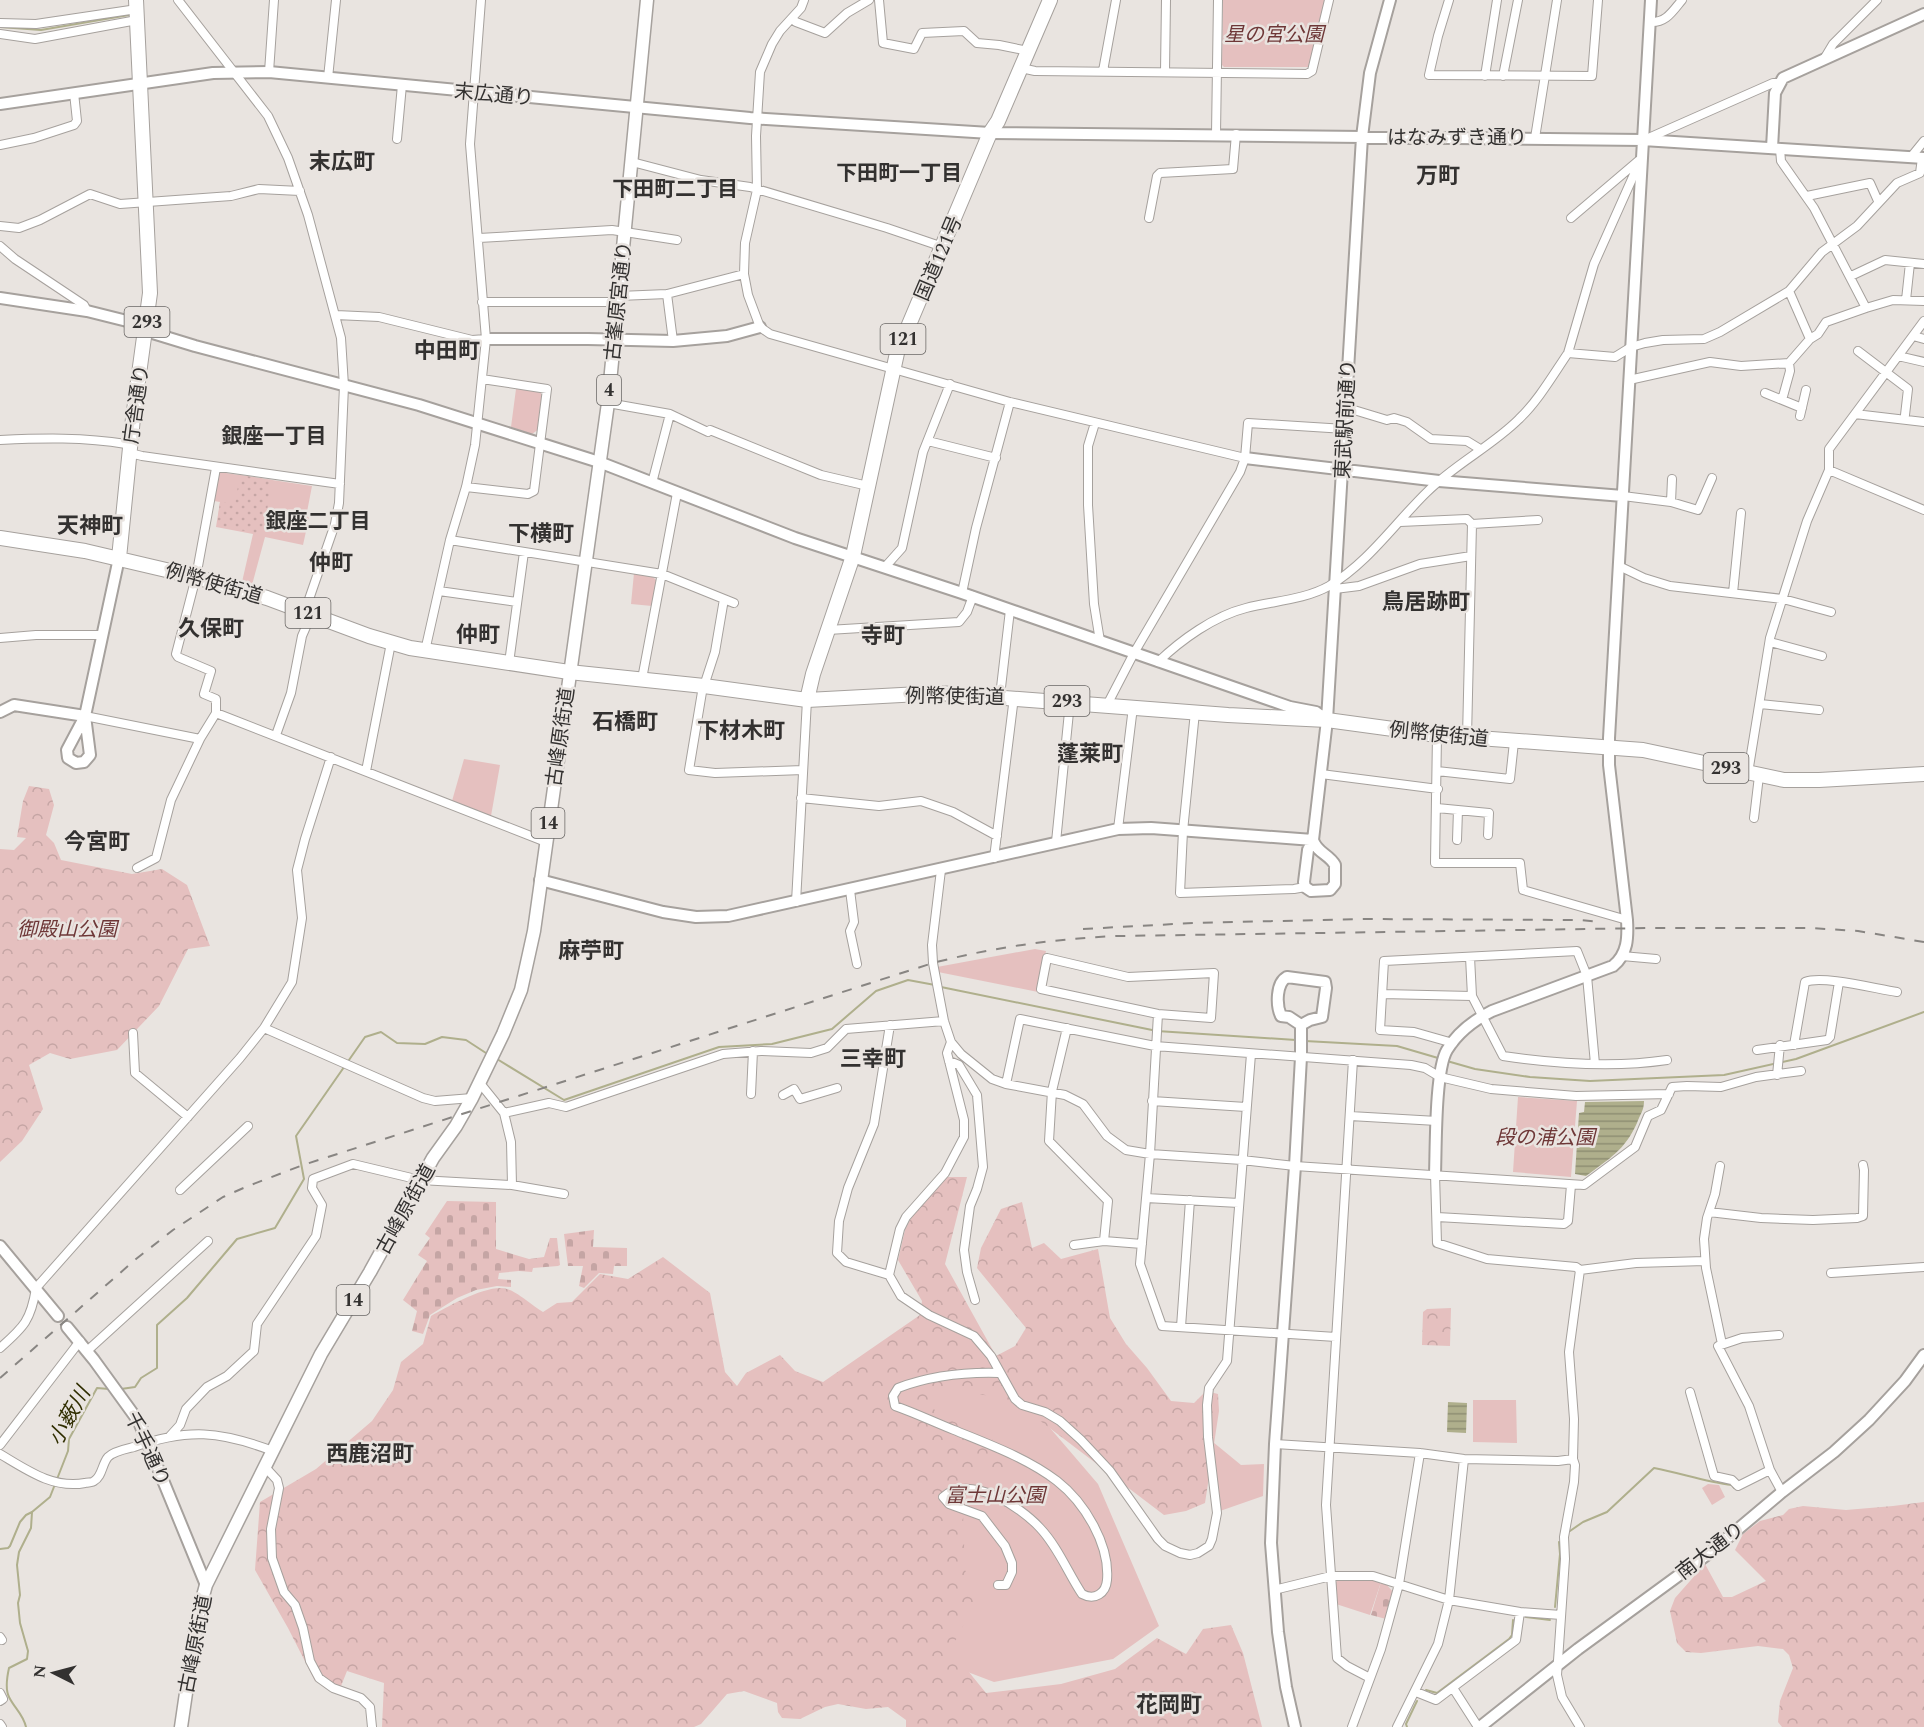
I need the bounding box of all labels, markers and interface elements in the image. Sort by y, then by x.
park label: 星の宮公園 [1224,20,1327,50]
street label: 末広通り [453,77,535,113]
street label: はなみずき通り [1387,123,1527,153]
district label: 末広町 [309,146,375,179]
district label: 下田町一丁目 [836,158,962,190]
district label: 万町 [1416,160,1460,193]
district label: 下田町二丁目 [612,174,738,206]
street label: 国道121号 [908,211,970,306]
street label: 古峯原宮通り [598,240,640,362]
road number: 293 [124,307,170,337]
road number: 121 [880,324,926,354]
district label: 中田町 [414,335,480,368]
street label: 東武駅前通り [1328,358,1364,480]
street label: 庁舎通り [117,362,157,446]
road number: 4 [597,375,621,405]
district label: 銀座一丁目 [222,421,327,453]
district label: 銀座二丁目 [266,506,371,538]
district label: 天神町 [57,510,123,543]
district label: 下横町 [508,518,574,551]
district label: 仲町 [309,547,353,580]
street label: 例幣使街道 [162,556,266,612]
district label: 鳥居跡町 [1382,586,1470,619]
road number: 121 [286,598,330,628]
district label: 久保町 [178,613,244,646]
district label: 仲町 [456,619,500,652]
district label: 寺町 [861,620,905,653]
street label: 例幣使街道 [905,681,1005,713]
street label: 古峰原街道 [539,686,583,789]
road number: 293 [1044,686,1090,716]
district label: 石橋町 [592,706,658,739]
district label: 下材木町 [697,715,785,748]
street label: 例幣使街道 [1388,715,1490,755]
district label: 蓬莱町 [1057,738,1123,771]
road number: 293 [1704,753,1748,783]
road number: 14 [532,808,564,838]
district label: 今宮町 [64,826,130,859]
park label: 御殿山公園 [17,915,120,945]
district label: 麻苧町 [558,935,624,968]
district label: 三幸町 [840,1043,906,1076]
park label: 段の浦公園 [1495,1123,1598,1153]
street label: 古峰原街道 [369,1158,443,1260]
road number: 14 [336,1285,370,1315]
water label: 小薮川 [41,1379,100,1452]
street label: 千手通り [117,1407,178,1492]
district label: 西鹿沼町 [326,1438,414,1471]
park label: 富士山公園 [945,1481,1048,1511]
street label: 南大通り [1670,1514,1751,1587]
street label: 古峰原街道 [172,1592,220,1696]
north arrow [24,1643,84,1703]
text: N [27,1664,53,1679]
district label: 花岡町 [1136,1689,1202,1722]

